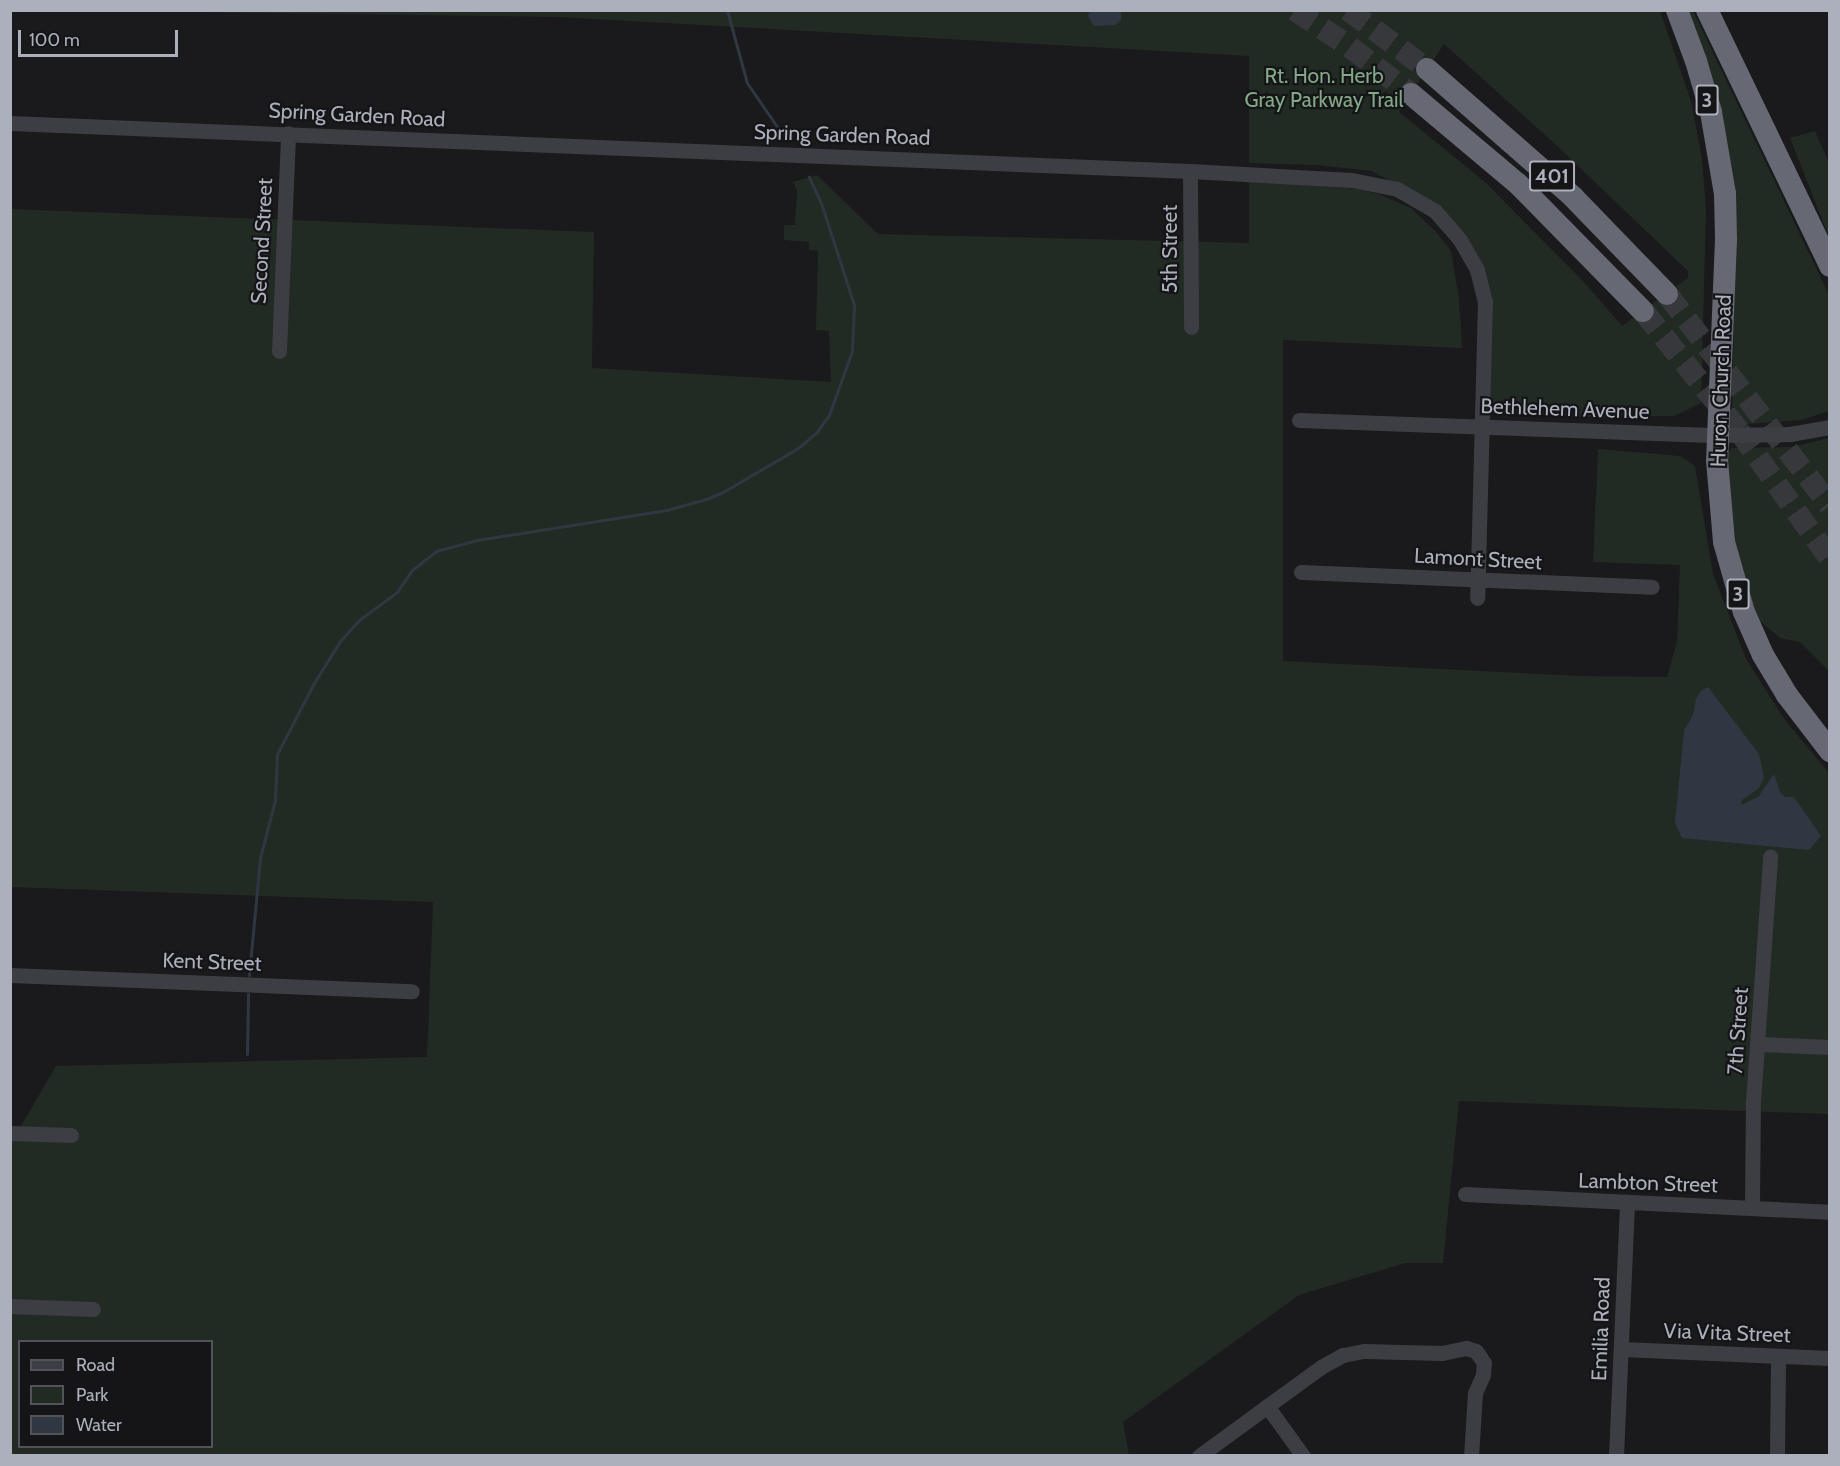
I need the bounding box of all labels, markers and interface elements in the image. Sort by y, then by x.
scale bar [21,18,182,56]
text: 100 m [29,29,80,51]
park label: Rt. Hon. Herb Gray Parkway Trail [1245,63,1403,113]
road number: 3 [1695,83,1719,117]
street label: Spring Garden Road [268,98,446,132]
street label: Spring Garden Road [753,119,931,151]
road number: 401 [1528,159,1576,193]
street label: Second Street [246,177,278,305]
street label: 5th Street [1157,205,1183,293]
street label: Huron Church Road [1705,294,1737,468]
street label: Bethlehem Avenue [1480,393,1650,425]
street label: Lamont Street [1413,543,1543,575]
road number: 3 [1726,577,1750,611]
street label: Kent Street [162,948,262,976]
street label: 7th Street [1722,986,1754,1076]
street label: Lambton Street [1578,1168,1718,1198]
street label: Emilia Road [1587,1277,1615,1381]
street label: Via Vita Street [1663,1318,1791,1348]
legend [18,1340,213,1448]
text: Road [76,1354,115,1376]
text: Park [76,1384,108,1406]
text: Water [76,1414,122,1436]

